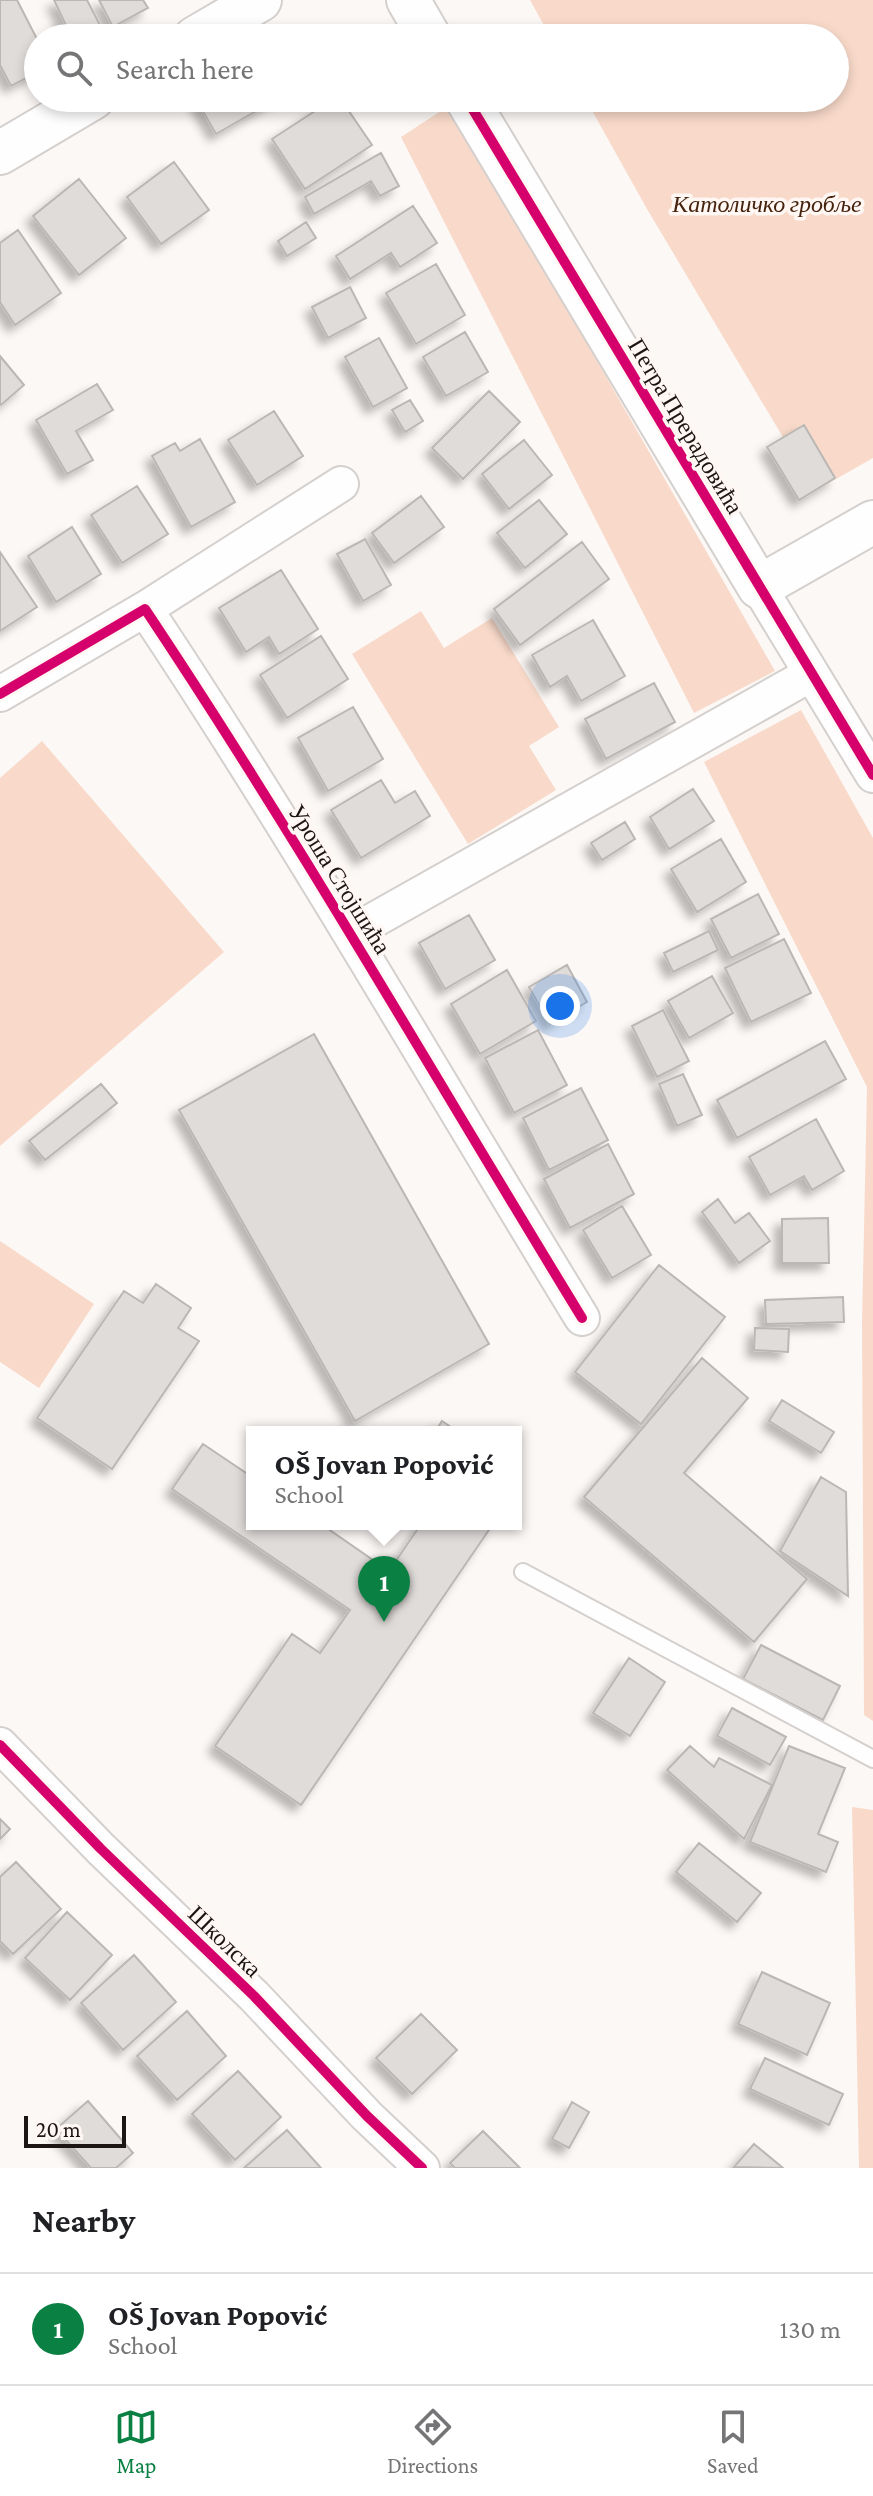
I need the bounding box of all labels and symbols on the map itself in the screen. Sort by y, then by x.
park label: Католичко гробље [671,190,862,217]
street label: Петра Прерадовића [623,334,749,519]
street label: Уроша Стојшића [283,799,397,959]
your location [540,986,580,1026]
pin: 1 [358,1556,410,1622]
street label: Школска [183,1900,267,1983]
scale bar [24,2112,126,2148]

